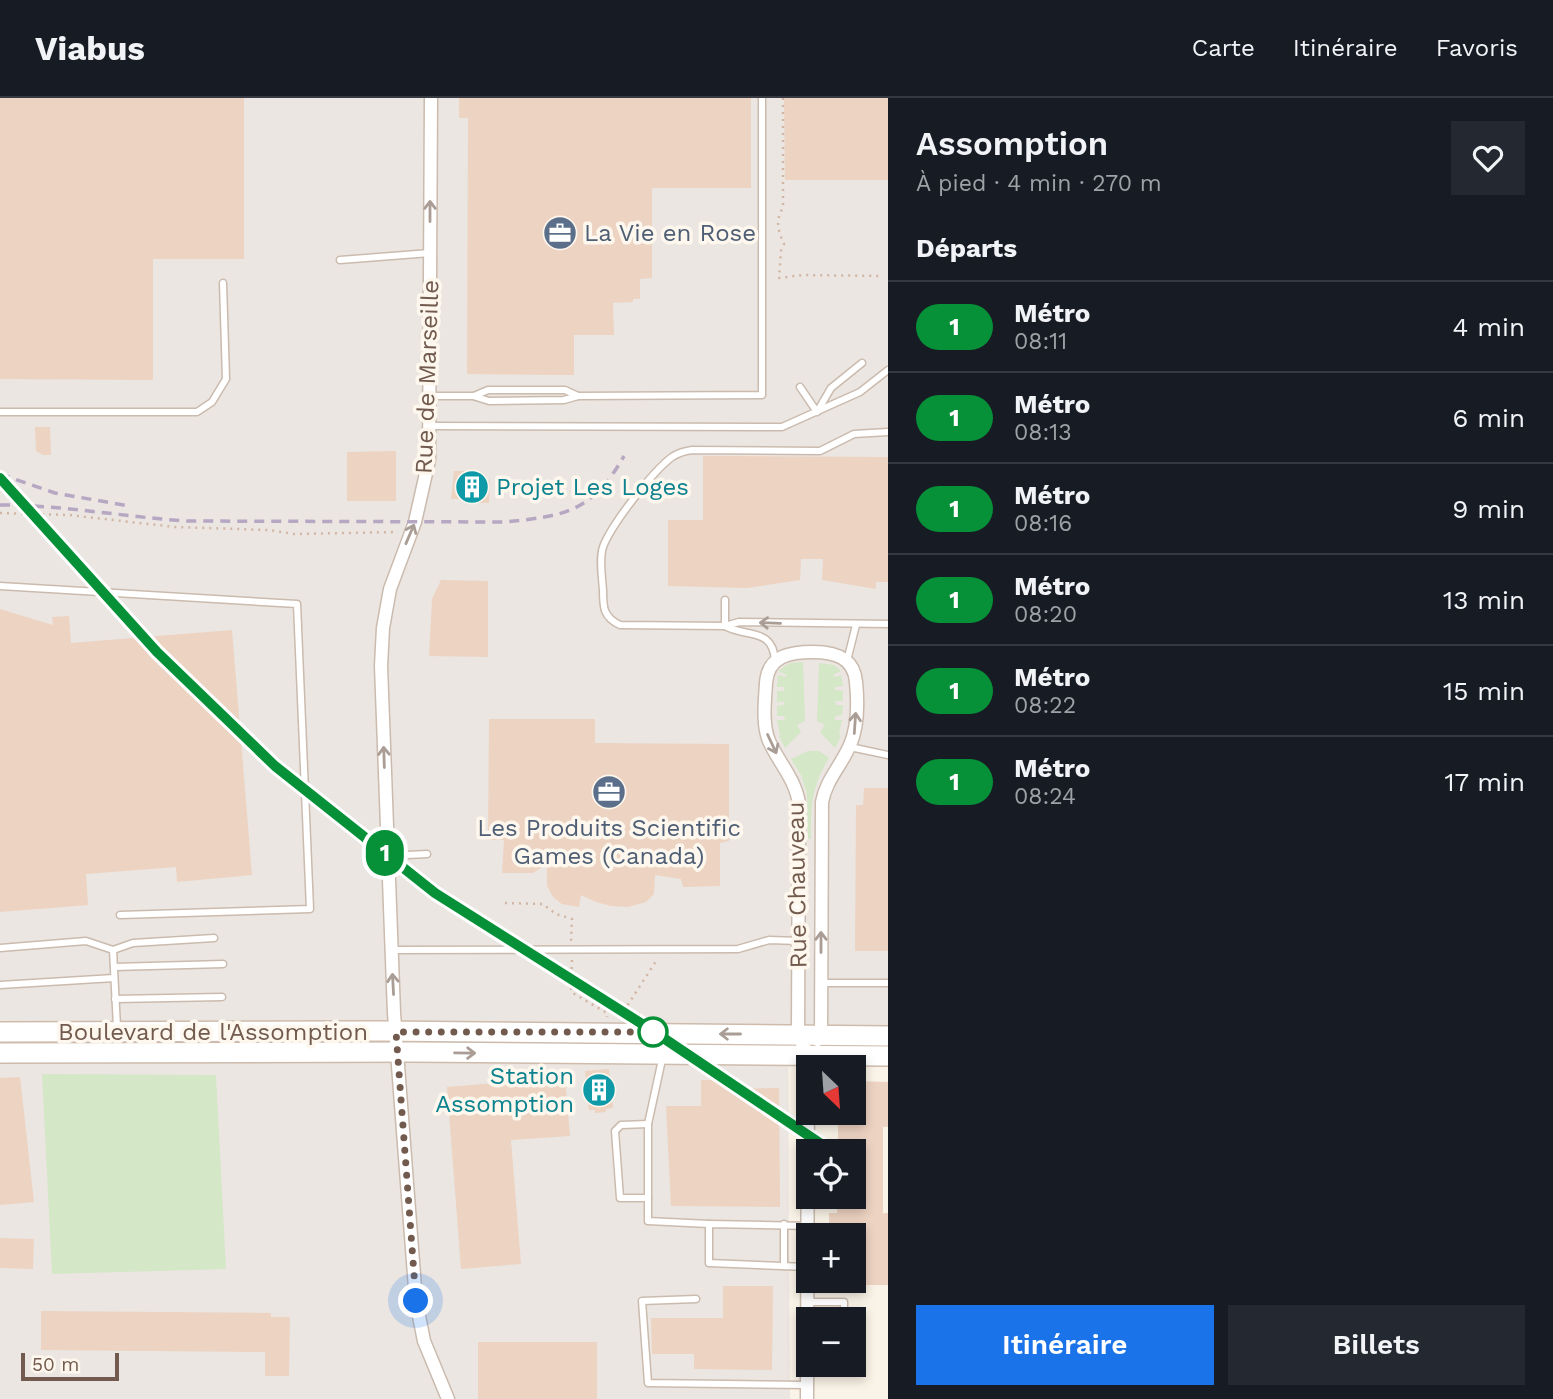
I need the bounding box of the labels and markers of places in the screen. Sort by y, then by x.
office icon: La Vie en Rose [541,214,579,252]
place label: La Vie en Rose [584,219,756,247]
building icon: Projet Les Loges [453,468,491,506]
place label: Projet Les Loges [496,473,689,501]
office icon: Les Produits Scientific Games (Canada) [590,773,628,811]
place label: Les Produits Scientific Games (Canada) [477,814,741,870]
unlabelled marker [638,1017,668,1047]
place label: Station Assomption [435,1062,574,1118]
building icon: Station Assomption [580,1071,618,1109]

